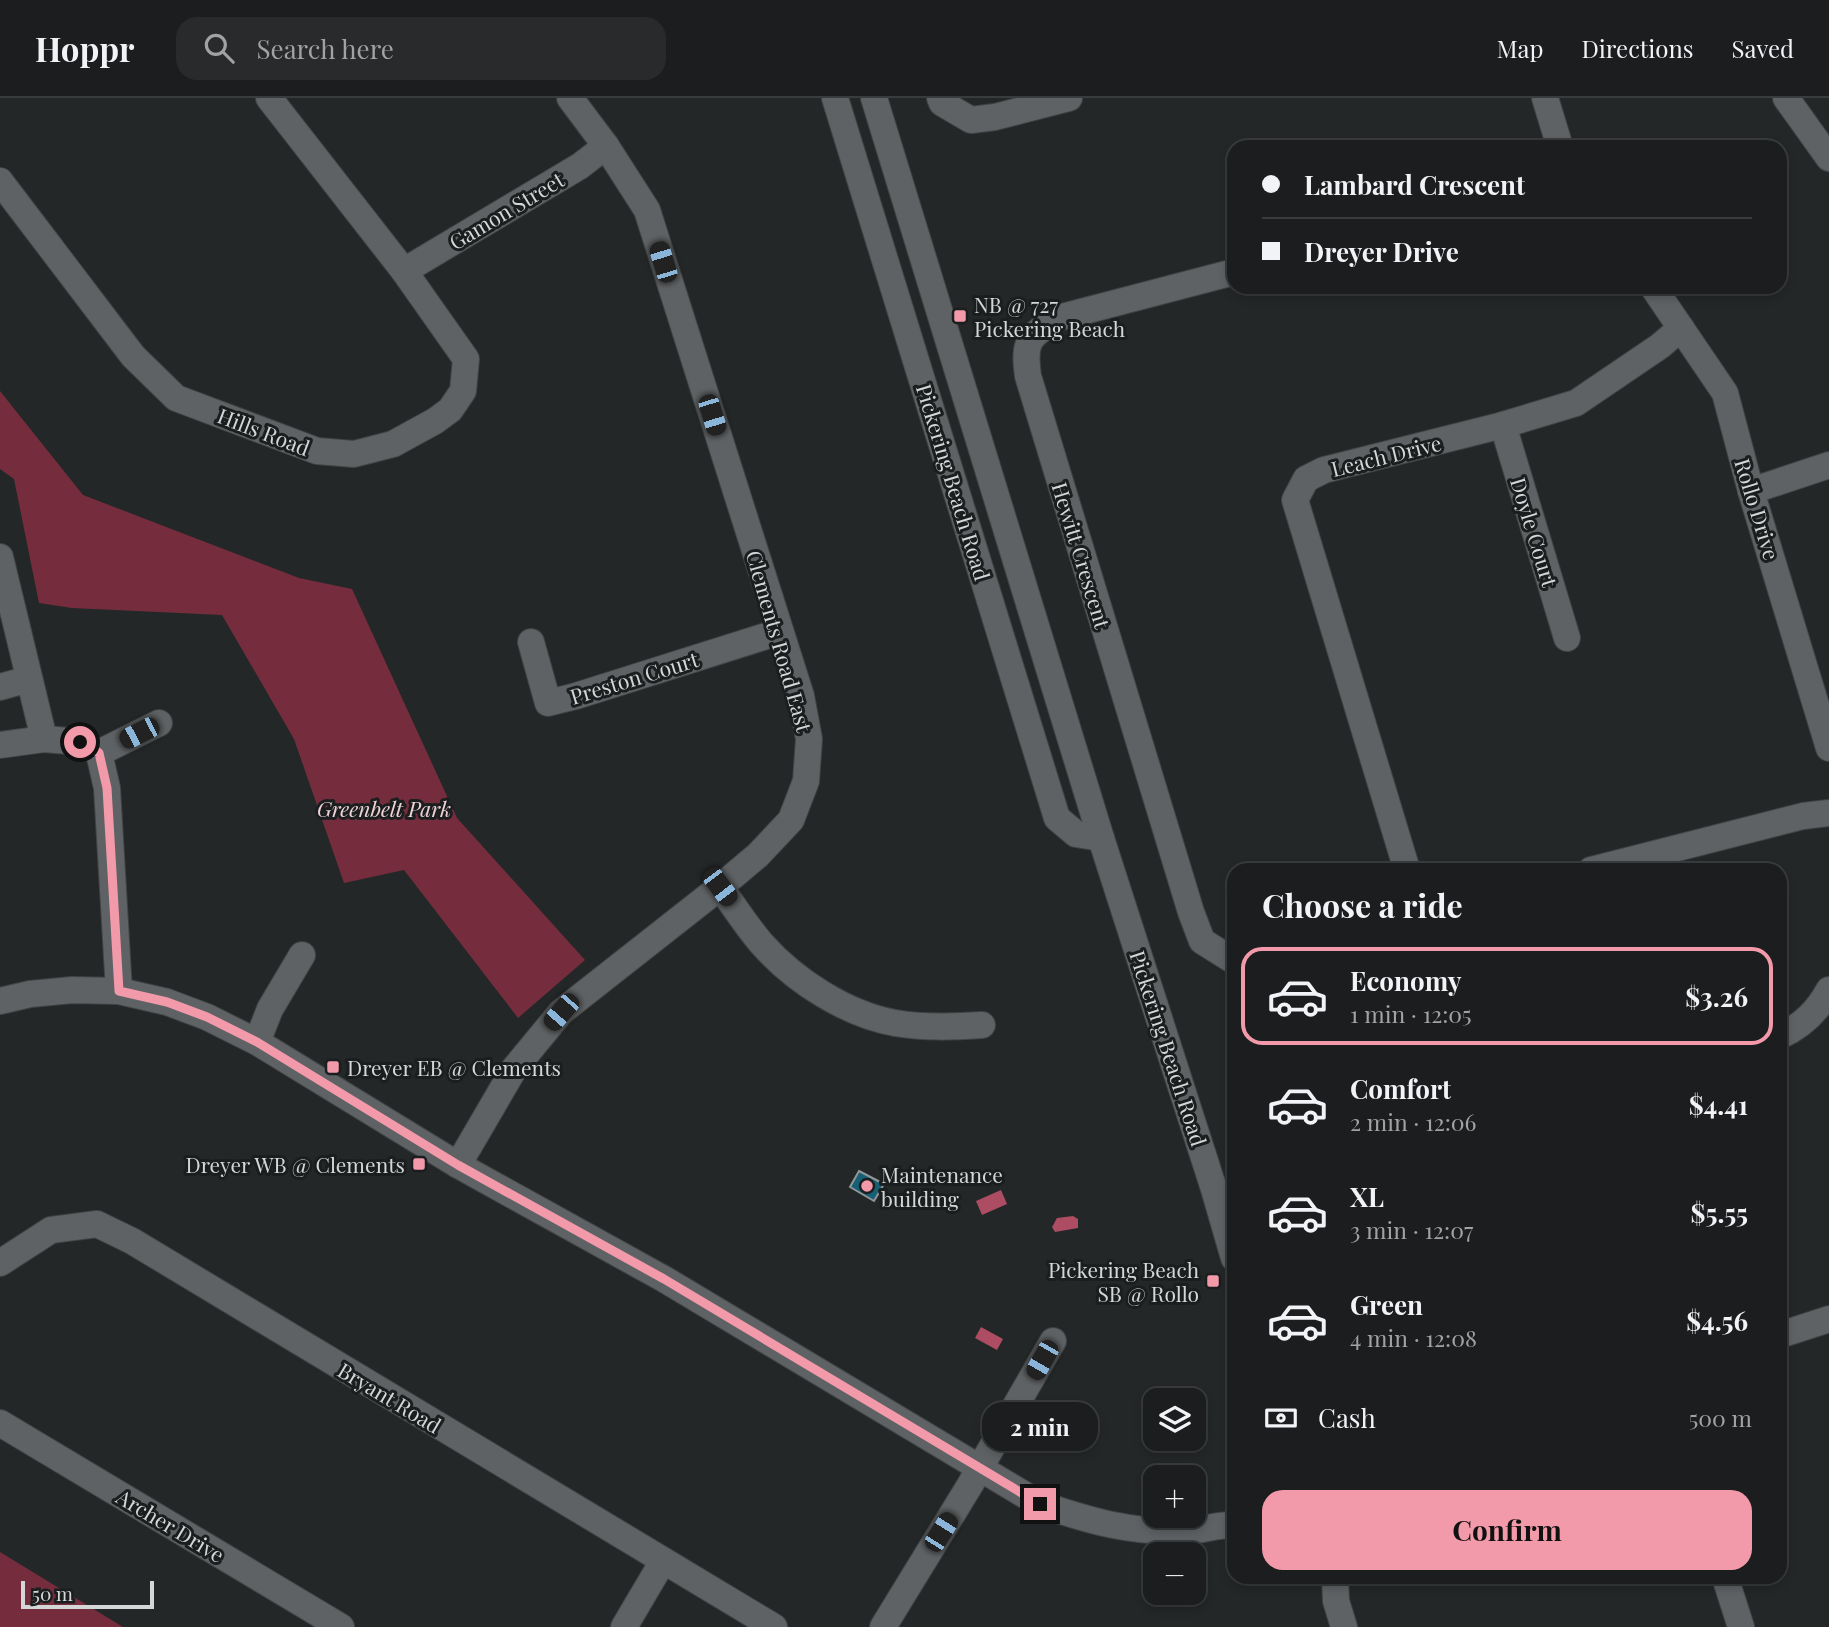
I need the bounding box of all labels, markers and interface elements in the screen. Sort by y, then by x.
search box [176,17,666,80]
text: Hoppr [35,26,134,70]
icon: search [200,29,238,67]
text: Search here [256,31,394,66]
text: Map [1497,32,1543,64]
text: Directions [1581,32,1694,64]
text: Saved [1732,32,1794,64]
street label: Gamon Street [443,164,569,255]
text: Lambard Crescent [1304,167,1525,202]
text: Dreyer Drive [1304,234,1459,269]
car [647,239,680,285]
place label: NB @ 727 Pickering Beach [974,290,1126,342]
marker: NB @ 727 Pickering Beach [952,308,968,324]
street label: Pickering Beach Road [911,380,997,584]
car [696,392,729,438]
street label: Hills Road [214,401,314,461]
street label: Leach Drive [1328,428,1444,482]
street label: Rollo Drive [1729,455,1787,563]
street label: Doyle Court [1505,474,1565,591]
street label: Hewitt Crescent [1046,478,1118,632]
street label: Clements Road East [741,547,819,736]
street label: Preston Court [566,644,702,710]
car [116,714,163,752]
route start [64,726,96,758]
park label: Greenbelt Park [317,794,451,822]
car [699,864,742,910]
text: Choose a ride [1262,883,1463,926]
street label: Pickering Beach Road [1124,947,1214,1149]
text: Economy [1350,963,1461,998]
icon: car [1266,965,1329,1028]
text: $3.26 [1685,979,1748,1014]
car [540,989,583,1035]
text: 1 min · 12:05 [1350,998,1472,1029]
place label: Dreyer EB @ Clements [347,1053,561,1081]
marker: Dreyer EB @ Clements [325,1059,341,1075]
text: Comfort [1350,1071,1451,1106]
icon: car [1266,1073,1329,1136]
text: $4.41 [1689,1087,1748,1122]
text: 2 min · 12:06 [1350,1106,1477,1137]
place label: Dreyer WB @ Clements [186,1150,405,1178]
marker: Dreyer WB @ Clements [411,1156,427,1172]
place label: Maintenance building [881,1160,1003,1212]
marker: Maintenance building [859,1178,875,1194]
text: XL [1350,1179,1384,1214]
icon: car [1266,1181,1329,1244]
text: $5.55 [1691,1195,1748,1230]
text: 3 min · 12:07 [1350,1214,1473,1245]
place label: Pickering Beach SB @ Rollo [1048,1255,1200,1307]
marker: Pickering Beach SB @ Rollo [1205,1273,1221,1289]
text: Green [1350,1287,1423,1322]
icon: car [1266,1289,1329,1352]
text: $4.56 [1686,1303,1748,1338]
text: 4 min · 12:08 [1350,1322,1477,1353]
car [1023,1337,1062,1383]
street label: Bryant Road [333,1355,447,1439]
map controls [1143,1388,1206,1605]
button: layers [1143,1388,1206,1451]
icon: cash [1262,1399,1300,1437]
text: Cash [1318,1400,1376,1435]
callout: 2 min [982,1402,1098,1452]
text: 500 m [1689,1402,1752,1433]
text: 2 min [1010,1411,1070,1442]
button: + [1143,1465,1206,1528]
street label: Archer Drive [111,1481,230,1568]
route end [1024,1488,1056,1520]
button: Confirm [1262,1490,1752,1570]
car [921,1509,962,1555]
button: − [1143,1542,1206,1605]
scale bar [21,1578,154,1610]
text: 50 m [32,1580,73,1606]

